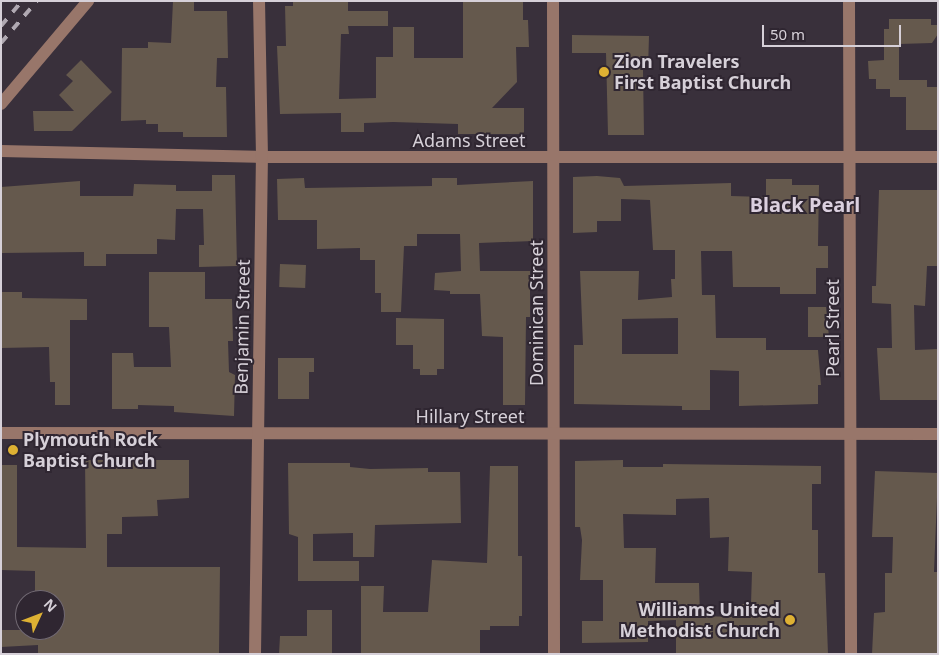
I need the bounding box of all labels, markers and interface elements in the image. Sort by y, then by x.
scale bar [764,15,903,47]
text: 50 m [770,24,805,44]
place label: Zion Travelers First Baptist Church [614,51,791,94]
marker: Zion Travelers First Baptist Church [598,66,610,78]
street label: Adams Street [412,129,526,151]
district label: Black Pearl [750,192,860,216]
street label: Dominican Street [525,240,547,386]
street label: Benjamin Street [230,259,254,395]
street label: Pearl Street [821,279,843,377]
street label: Hillary Street [416,405,524,427]
place label: Plymouth Rock Baptist Church [23,429,158,472]
marker: Plymouth Rock Baptist Church [7,444,19,456]
north arrow [15,590,65,640]
text: N [40,594,61,616]
place label: Williams United Methodist Church [620,599,780,642]
marker: Williams United Methodist Church [784,614,796,626]

